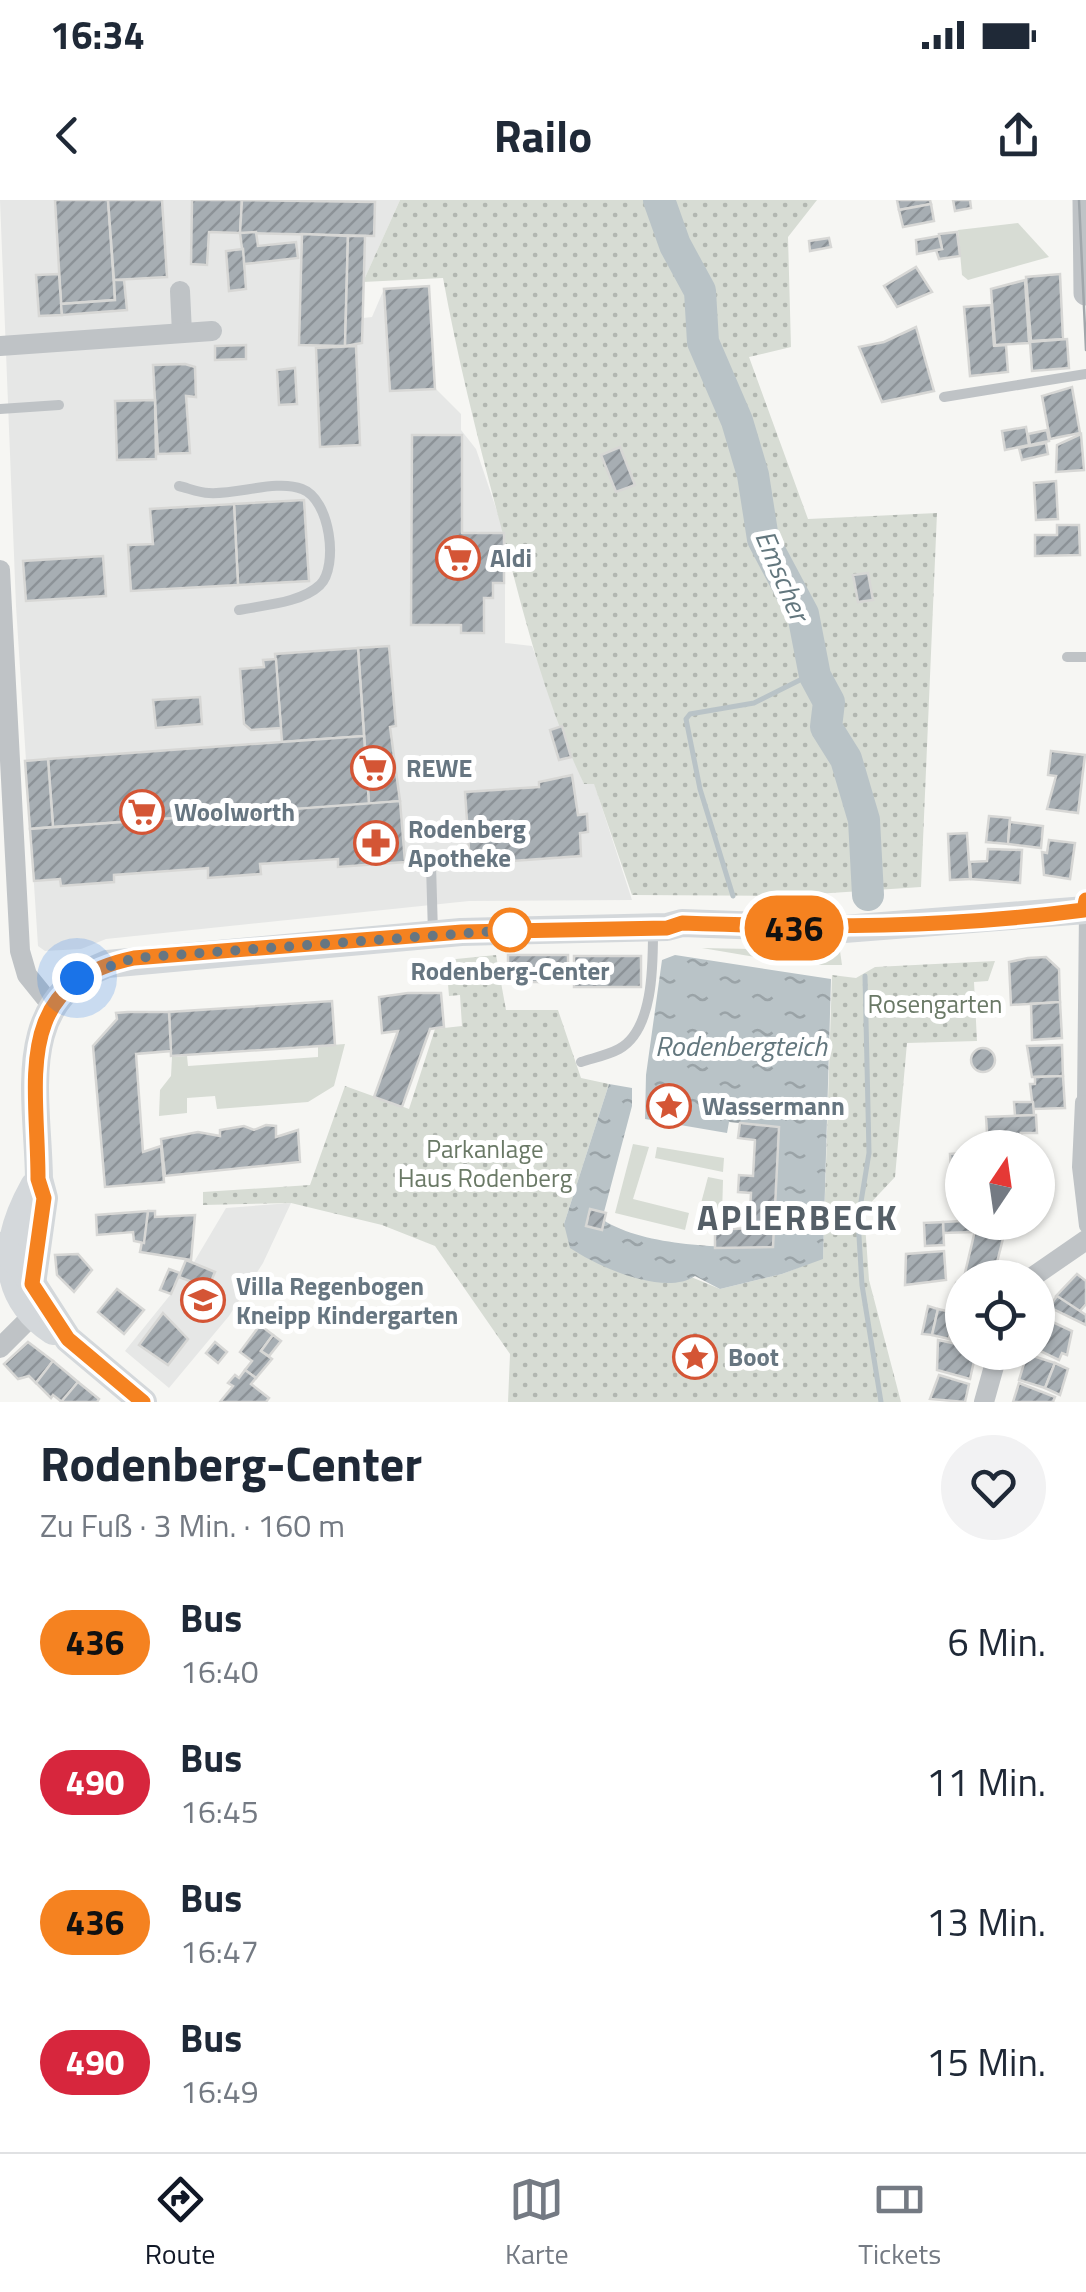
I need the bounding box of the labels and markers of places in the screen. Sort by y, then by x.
supermarket icon: Aldi [435,535,481,581]
place label: Aldi [490,539,532,577]
supermarket icon: REWE [350,745,396,791]
place label: REWE [406,749,472,787]
supermarket icon: Woolworth [119,789,165,835]
place label: Woolworth [174,793,295,831]
place label: Rodenberg Apotheke [408,810,526,877]
pharmacy icon: Rodenberg Apotheke [353,820,399,866]
marker: Rodenberg-Center [489,909,531,951]
place label: Rodenberg-Center [411,952,609,990]
place icon: Wassermann [646,1083,692,1129]
place label: Wassermann [702,1087,845,1125]
place label: Villa Regenbogen Kneipp Kindergarten [236,1267,458,1334]
school or university icon: Villa Regenbogen Kneipp Kindergarten [180,1277,226,1323]
place icon: Boot [672,1334,718,1380]
place label: Boot [728,1338,779,1376]

